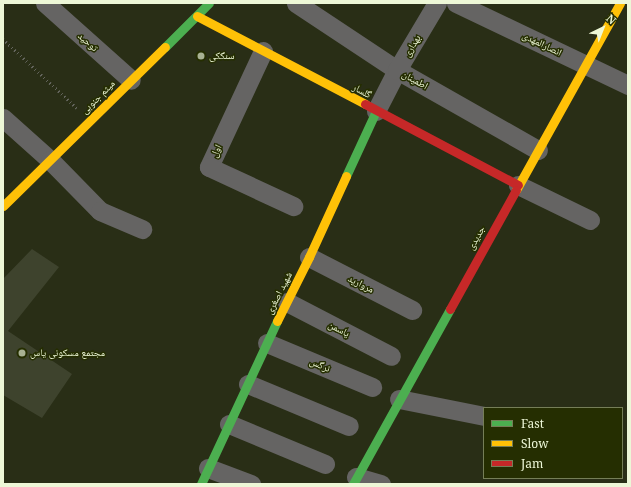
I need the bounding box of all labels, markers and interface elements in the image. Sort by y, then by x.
north arrow [583,8,623,48]
text: N [603,10,620,27]
street label: انصارالمهدی [520,29,564,59]
street label: توحید [76,30,100,54]
street label: بهداری [401,33,423,59]
place label: سنگکی [209,50,235,62]
marker: سنگکی [196,51,206,61]
street label: اطمینان [400,68,430,92]
street label: میثم جنوبی [78,77,118,117]
street label: گلسار [351,81,373,101]
street label: اول [208,143,224,159]
street label: جدیدی [465,224,487,252]
street label: شهید اصغری [263,270,295,316]
street label: مروارید [346,272,376,296]
street label: یاسمن [326,319,352,339]
place label: مجتمع مسکونی یاس [30,347,105,359]
marker: مجتمع مسکونی یاس [17,348,27,358]
street label: نرگس [308,355,332,375]
legend [483,407,623,479]
text: Fast [521,415,544,432]
text: Slow [521,435,549,452]
text: Jam [521,455,543,472]

